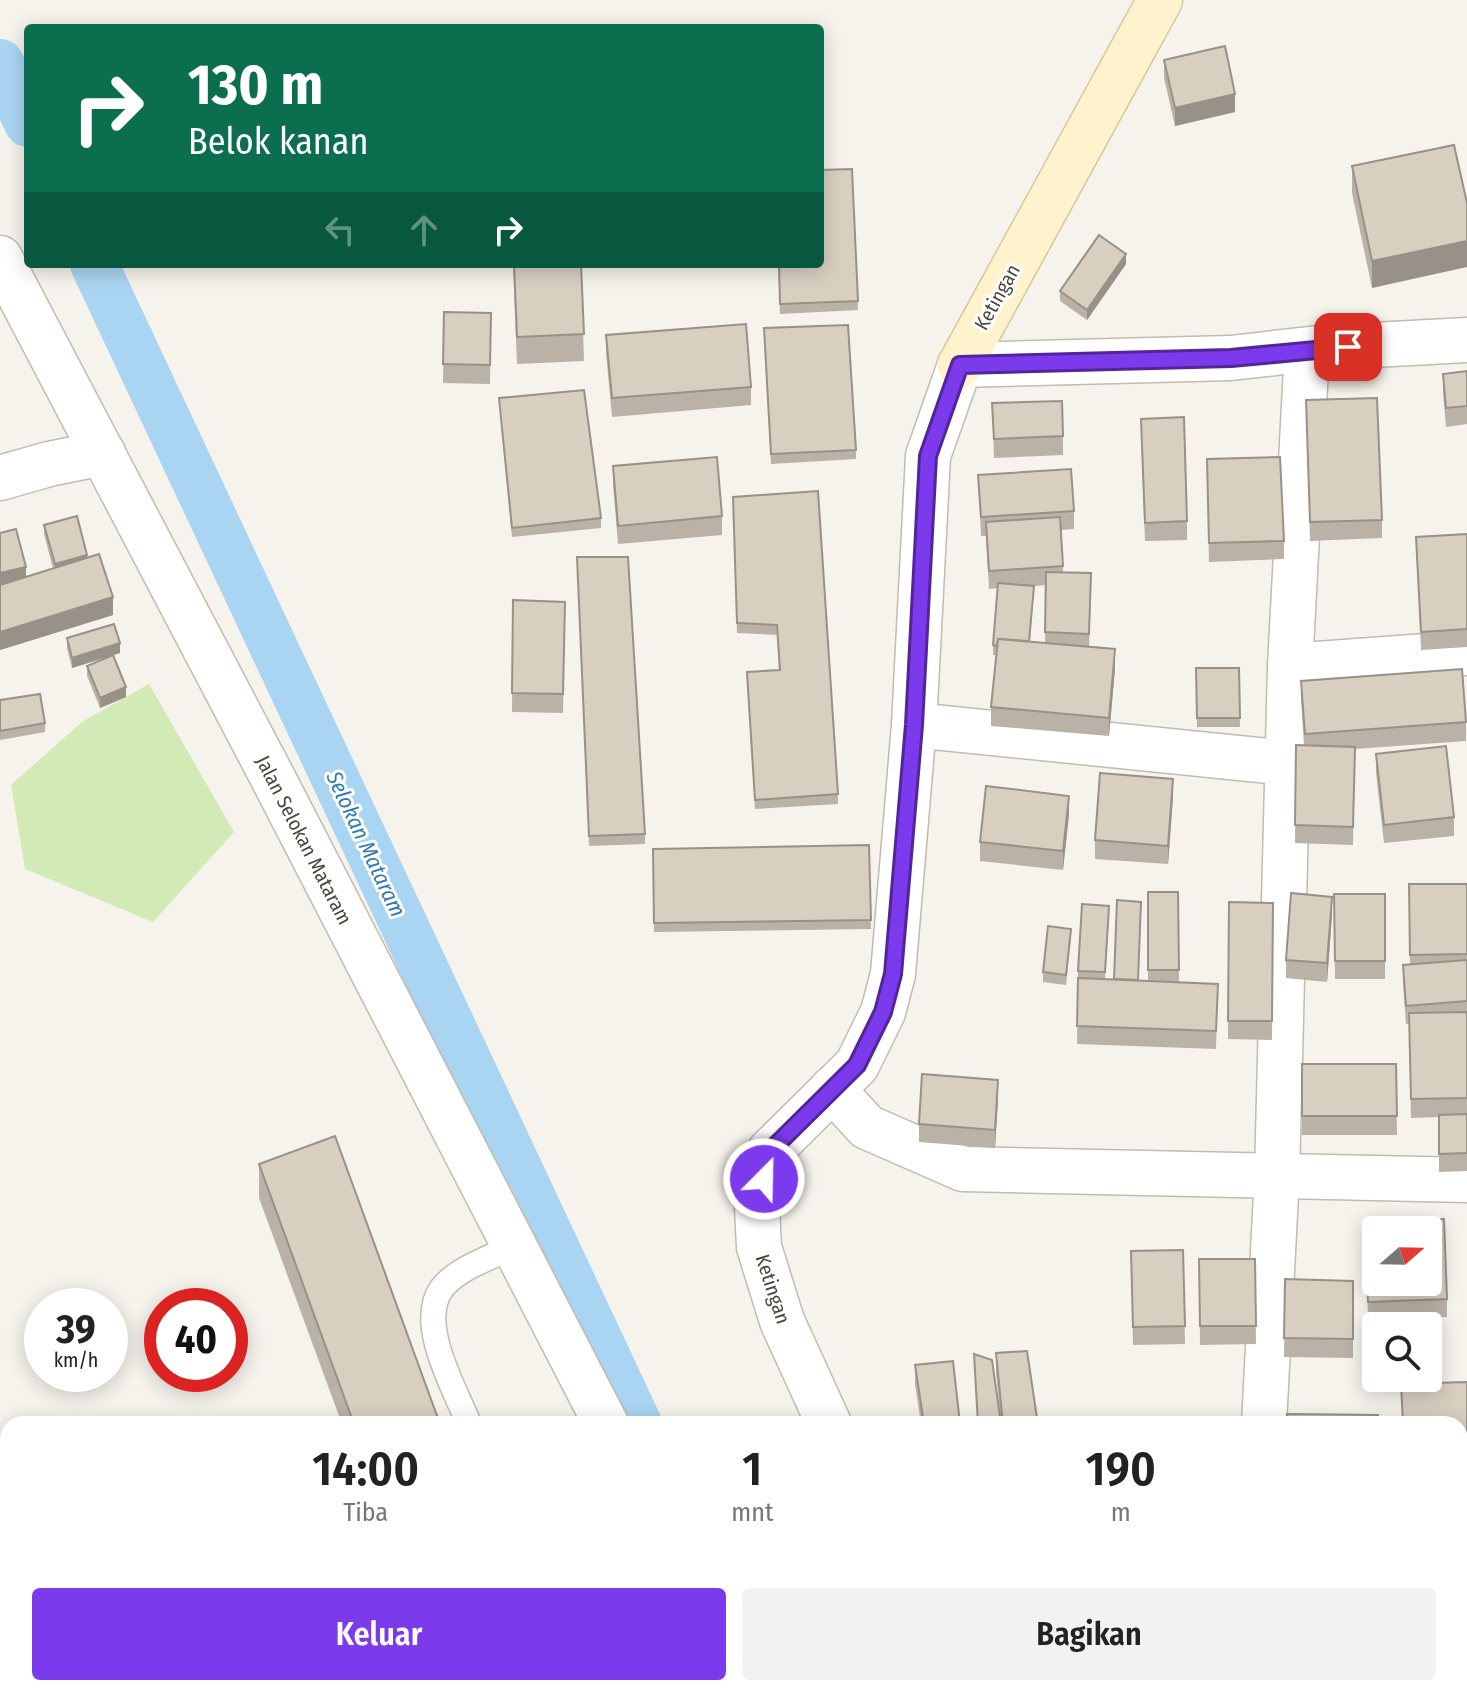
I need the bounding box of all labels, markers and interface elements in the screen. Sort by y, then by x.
text: 130 m [188,52,323,119]
icon: right [56,56,160,160]
text: Belok kanan [188,120,368,164]
icon: left [318,208,362,252]
icon: ahead [402,208,446,252]
icon: right [486,208,530,252]
street label: Ketingan [969,260,1025,334]
pin [1314,313,1382,381]
icon: arrive [1326,325,1370,369]
street label: Jalan Selokan Mataram [251,751,357,929]
water label: Selokan Mataram [320,766,412,921]
position arrow [722,1137,806,1221]
north arrow [1362,1216,1442,1296]
map controls [1362,1216,1442,1392]
street label: Ketingan [751,1251,795,1327]
speed limit sign: 40 [144,1288,248,1392]
text: 39 [56,1306,96,1354]
button: search [1362,1312,1442,1392]
text: km/h [54,1348,98,1372]
text: 14:00 [312,1440,419,1498]
text: 1 [742,1440,762,1498]
text: 190 [1086,1440,1156,1498]
text: Tiba [343,1497,388,1528]
text: mnt [731,1497,773,1528]
text: m [1111,1497,1131,1528]
button: Keluar [32,1588,726,1680]
button: Bagikan [742,1588,1436,1680]

